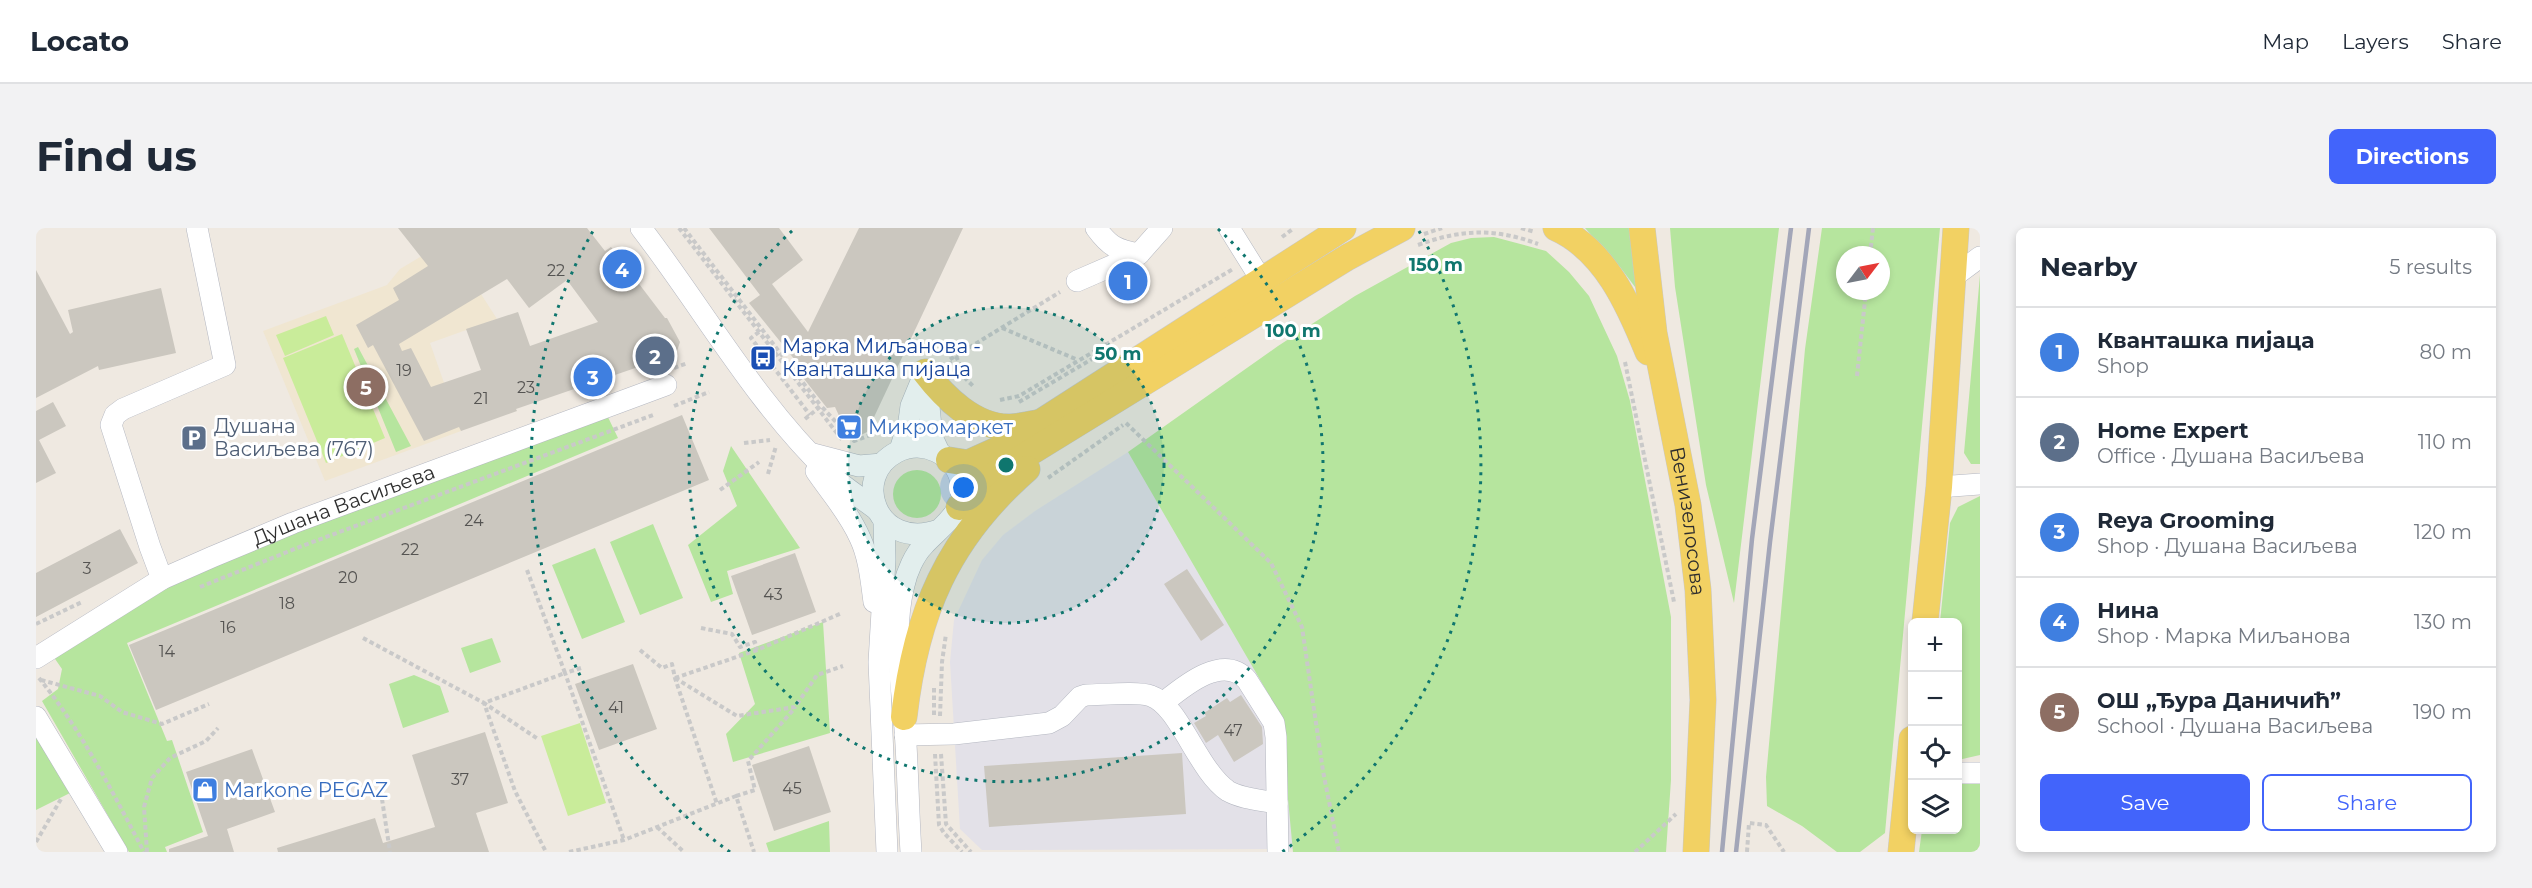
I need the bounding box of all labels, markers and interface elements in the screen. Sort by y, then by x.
text: Locato [30,24,129,58]
text: Map [2262,29,2309,54]
text: Layers [2342,29,2409,54]
text: Share [2442,29,2502,54]
button: Directions [2329,129,2496,184]
text: Find us [36,130,197,182]
pin: 4 [602,246,642,291]
north arrow [1836,246,1890,300]
text: Nearby [2040,251,2137,283]
text: 150 m [1409,254,1463,276]
text: 5 results [2389,255,2472,279]
pin: 1 [1108,259,1148,304]
house number: 22 [547,261,565,280]
text: 100 m [1265,320,1321,342]
text: Кванташка пијаца [2097,327,2315,354]
pin: 2 [636,334,674,378]
place label: Марка Миљанова - Кванташка пијаца [782,334,981,381]
text: 1 [2056,340,2063,364]
text: 80 m [2420,340,2472,364]
bus stop icon: Марка Миљанова - Кванташка пијаца [748,343,778,373]
text: 50 m [1095,343,1141,365]
pin: 3 [574,354,612,400]
text: Shop [2097,354,2149,378]
house number: 19 [396,361,412,380]
pin: 5 [346,364,386,410]
house number: 23 [517,378,535,397]
house number: 21 [474,389,488,408]
supermarket icon: Микромаркет [834,412,864,442]
place label: Душана Васиљева (767) [214,414,374,461]
place label: Микромаркет [868,415,1013,439]
text: Home Expert [2097,417,2249,444]
parking icon: Душана Васиљева (767) [179,423,209,453]
text: 2 [2054,430,2065,454]
text: 110 m [2418,430,2472,454]
text: Office · Душана Васиљева [2097,444,2365,468]
street label: Венизелосова [1665,445,1711,597]
centre of rings [996,455,1016,475]
street label: Душана Васиљева [249,460,438,551]
your location [949,473,978,502]
text: Reya Grooming [2097,507,2275,534]
house number: 24 [464,511,484,530]
text: 3 [2054,520,2065,544]
text: 120 m [2414,520,2472,544]
text: Shop · Душана Васиљева [2097,534,2358,558]
house number: 22 [401,540,419,559]
house number: 3 [82,559,92,578]
house number: 20 [338,568,358,587]
house number: 43 [763,585,783,604]
house number: 18 [279,594,295,613]
text: Нина [2097,597,2159,624]
text: 4 [2053,610,2066,634]
text: 130 m [2414,610,2472,634]
house number: 16 [220,618,236,637]
map controls [1908,618,1962,834]
button: + [1908,618,1962,672]
text: Shop · Марка Миљанова [2097,624,2351,648]
house number: 14 [159,642,176,661]
button: − [1908,672,1962,726]
text: ОШ „Ђура Даничић” [2097,687,2341,714]
house number: 41 [608,698,624,717]
text: 5 [2054,700,2065,724]
text: 190 m [2413,700,2472,724]
text: School · Душана Васиљева [2097,714,2373,738]
house number: 47 [1223,721,1243,740]
button: locate [1908,726,1962,780]
house number: 37 [451,770,469,789]
button: Save [2040,774,2250,831]
button: Share [2262,774,2472,831]
shop icon: Markone PEGAZ [190,775,220,805]
place label: Markone PEGAZ [224,778,388,802]
house number: 45 [782,779,802,798]
button: layers [1908,780,1962,834]

